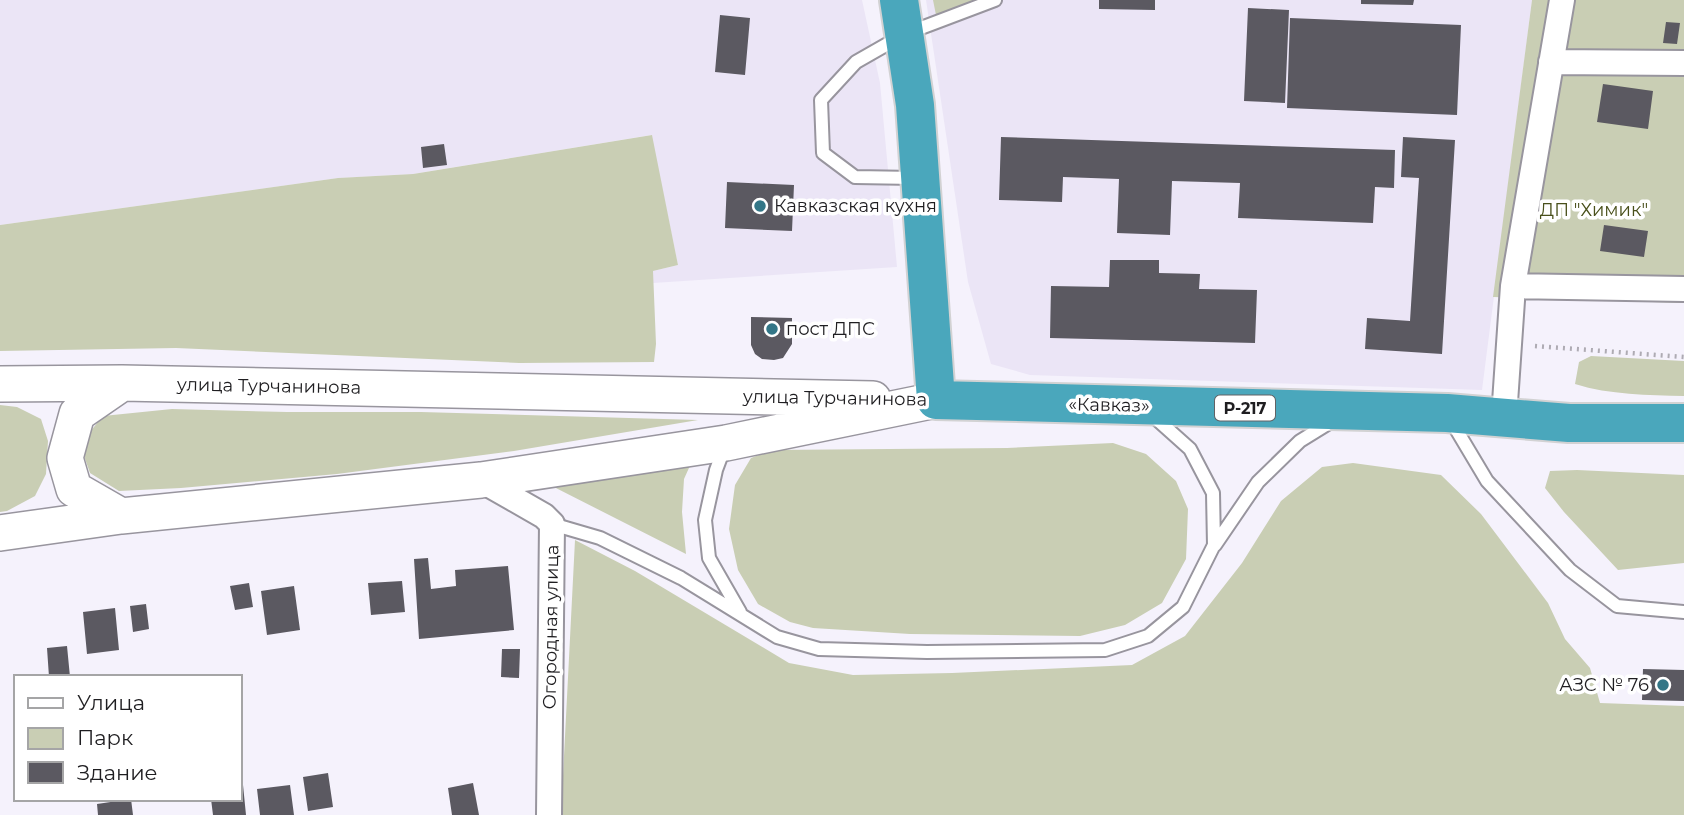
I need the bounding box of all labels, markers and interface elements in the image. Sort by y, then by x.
place label: Кавказская кухня [774,195,937,217]
marker: Кавказская кухня [752,198,768,214]
park label: ДП "Химик" [1540,199,1648,221]
place label: пост ДПС [786,318,875,340]
marker: пост ДПС [764,321,780,337]
street label: улица Турчанинова [176,373,361,399]
street label: улица Турчанинова [742,385,927,411]
street label: «Кавказ» [1068,393,1150,417]
road number: Р-217 [1215,396,1275,420]
street label: Огородная улица [539,544,563,710]
place label: АЗС № 76 [1559,674,1649,696]
legend [14,675,242,801]
marker: АЗС № 76 [1655,677,1671,693]
text: Улица [77,690,145,715]
text: Парк [77,725,133,750]
text: Здание [77,760,158,785]

